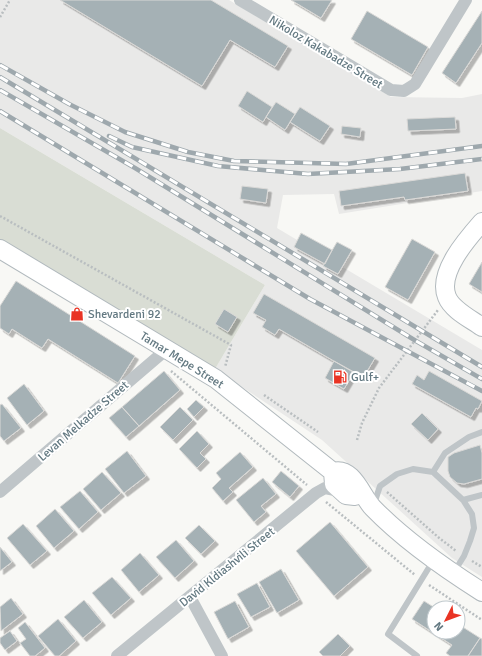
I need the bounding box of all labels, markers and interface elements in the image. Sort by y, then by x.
street label: Nikoloz Kakabadze Street [266,13,385,92]
shop icon: Shevardeni 92 [69,306,85,322]
place label: Shevardeni 92 [88,307,161,322]
street label: Tamar Mepe Street [137,329,226,392]
fuel station icon: Gulf+ [332,369,348,385]
place label: Gulf+ [351,370,379,385]
street label: Levan Melkadze Street [35,378,132,465]
street label: David Kldiashvili Street [177,524,278,610]
north arrow [426,600,466,640]
text: N [432,619,446,634]

